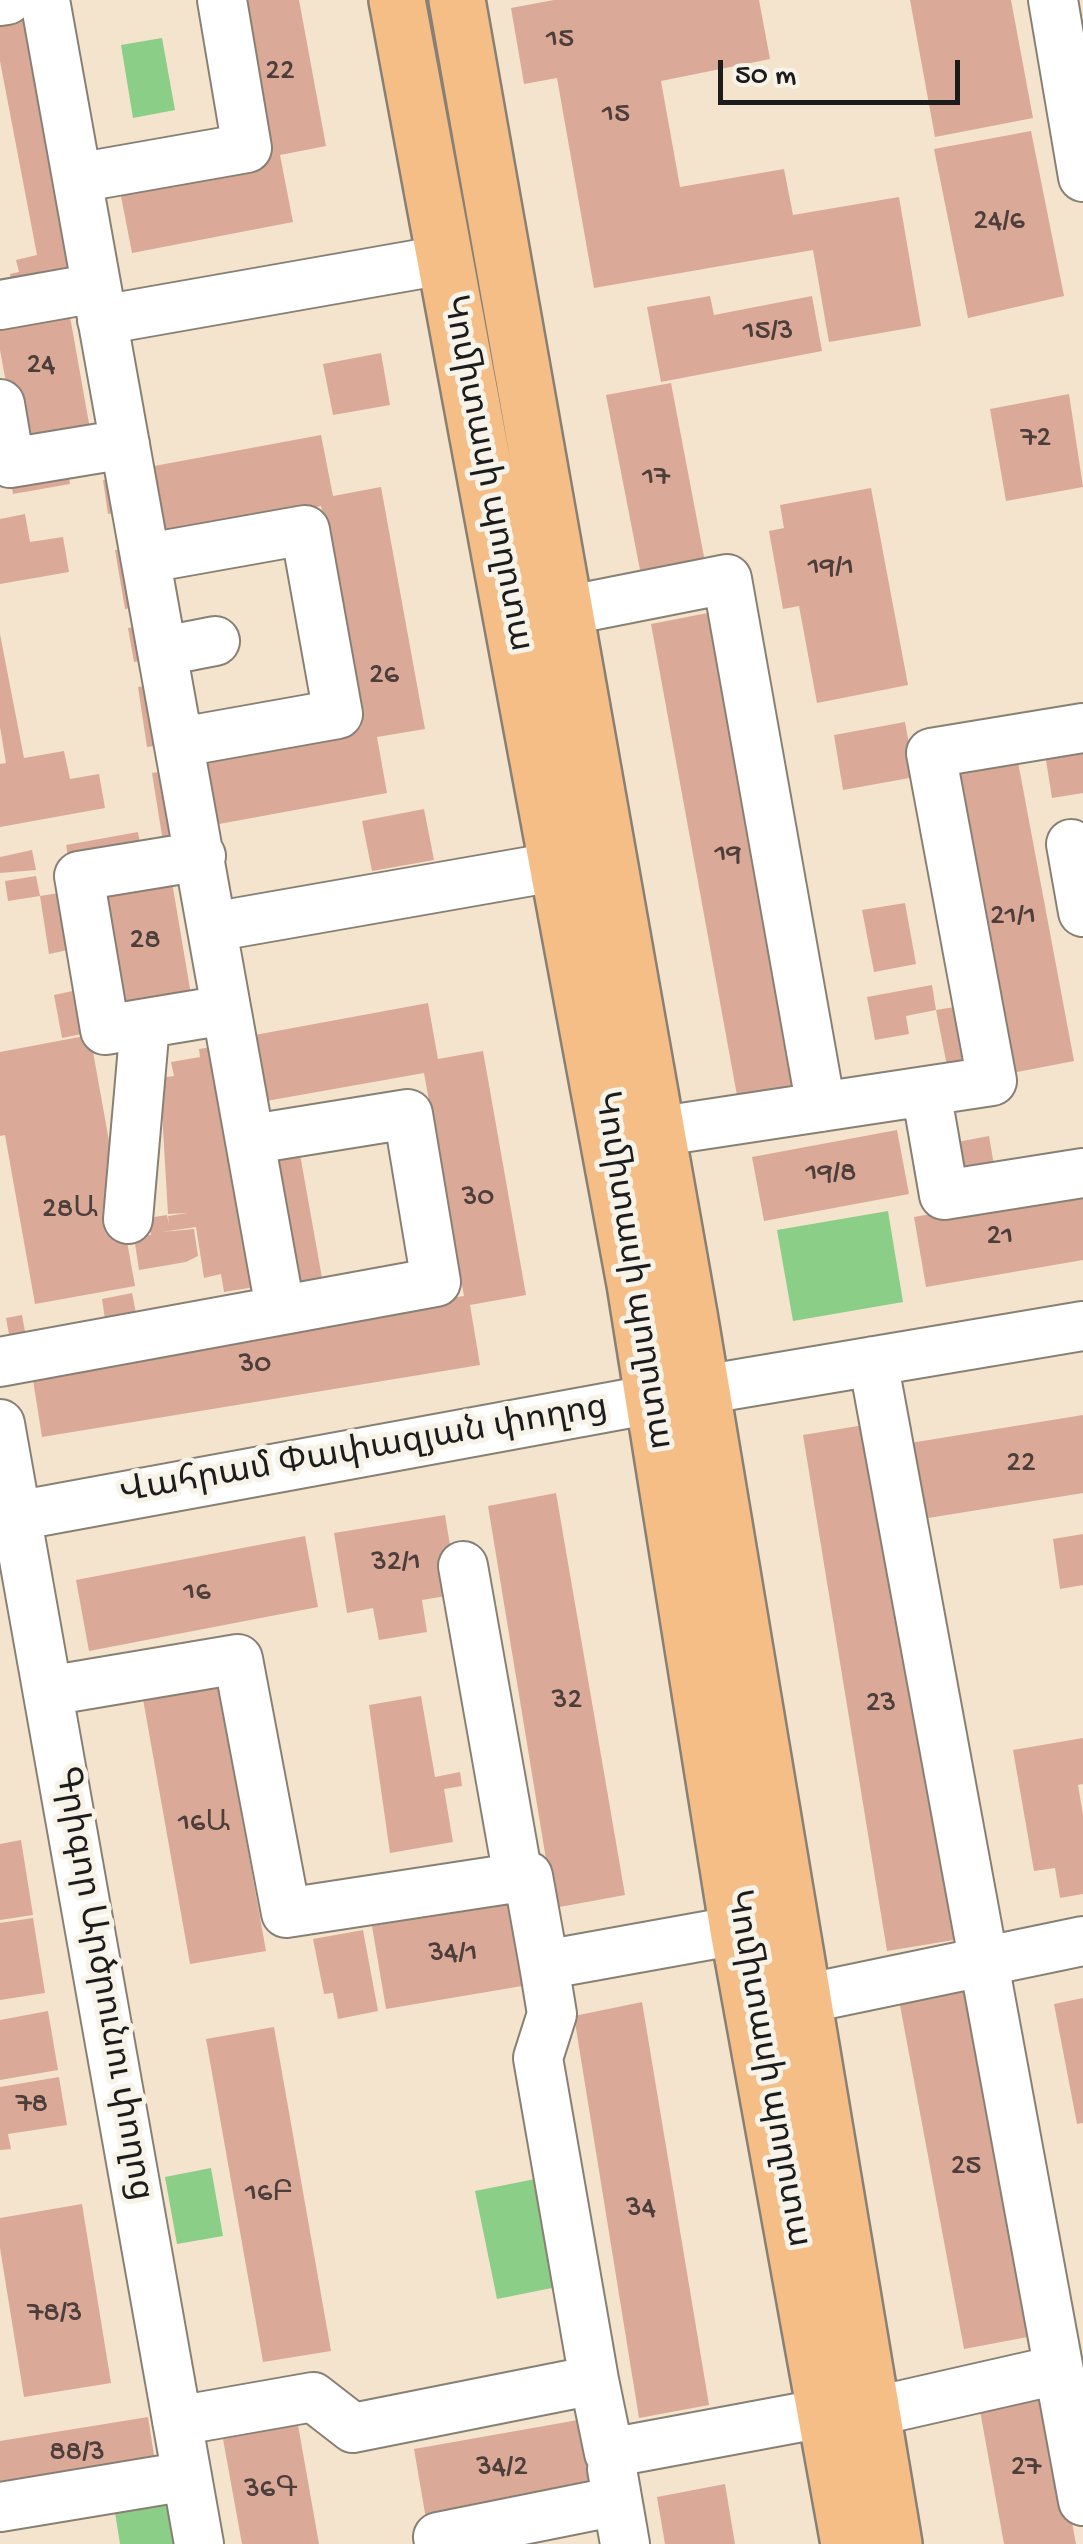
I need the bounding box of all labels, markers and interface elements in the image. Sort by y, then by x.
house number: 15 [546,23,574,59]
scale bar [723,40,966,102]
house number: 22 [265,55,295,91]
text: 50 m [735,60,796,95]
house number: 15 [602,98,630,134]
house number: 24/6 [973,205,1025,241]
street label: Կոմիտասի պողոտա [429,292,539,656]
house number: 15/3 [743,315,793,351]
house number: 24 [27,349,55,385]
house number: 72 [1021,422,1051,458]
house number: 17 [642,461,670,497]
house number: 19/1 [808,551,854,587]
house number: 26 [369,659,399,695]
house number: 19 [714,838,742,874]
house number: 21/1 [990,900,1036,936]
house number: 28 [129,924,161,960]
street label: Կոմիտասի պողոտա [581,1089,679,1453]
house number: 19/8 [806,1157,856,1193]
house number: 30 [462,1181,494,1217]
house number: 28Ա [42,1193,98,1229]
house number: 21 [987,1220,1013,1256]
house number: 30 [239,1348,271,1384]
street label: Վահրամ Փափազյան փողոց [117,1389,611,1517]
house number: 22 [1006,1447,1036,1483]
house number: 32/1 [371,1546,421,1582]
house number: 16 [183,1576,211,1612]
house number: 32 [552,1684,582,1720]
house number: 23 [866,1687,896,1723]
street label: Գրիգոր Արծրունու փողոց [41,1764,159,2204]
house number: 16Ա [178,1807,230,1843]
street label: Կոմիտասի պողոտա [713,1887,817,2251]
house number: 34/1 [428,1937,478,1973]
house number: 78 [16,2088,48,2124]
house number: 25 [951,2150,981,2186]
house number: 16Բ [245,2177,293,2213]
house number: 34 [626,2192,656,2228]
house number: 78/3 [28,2297,82,2333]
house number: 88/3 [49,2436,105,2472]
house number: 34/2 [476,2451,528,2487]
house number: 27 [1011,2451,1041,2487]
house number: 36Գ [244,2473,298,2509]

